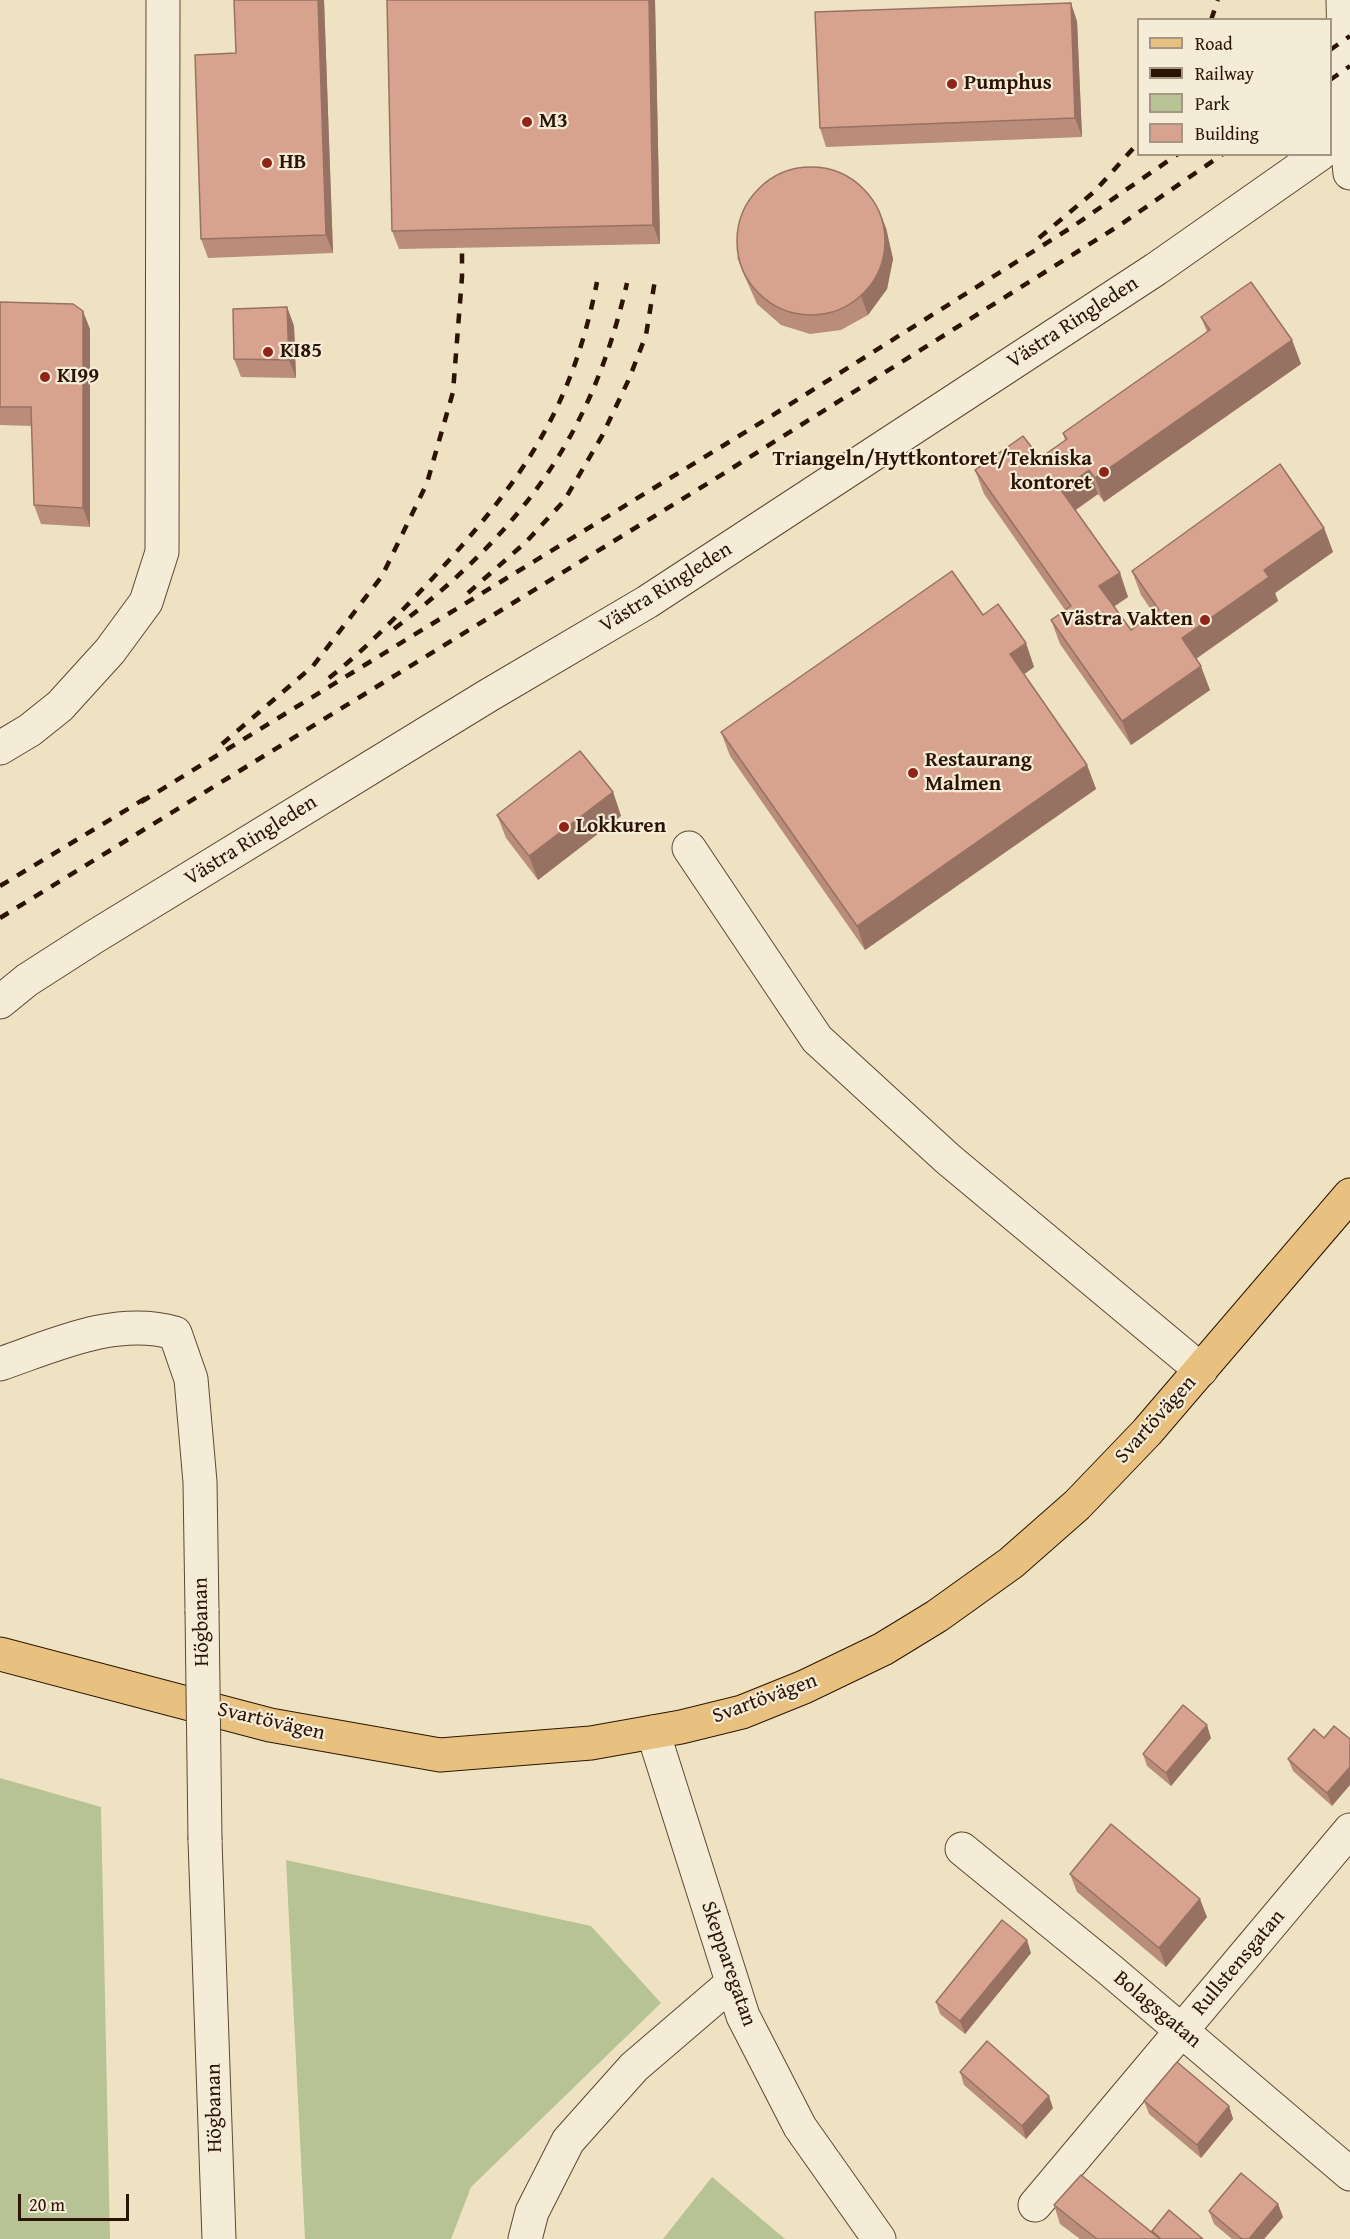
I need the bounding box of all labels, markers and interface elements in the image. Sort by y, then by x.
legend [1137,18,1332,156]
text: Road [1195,30,1233,57]
text: Railway [1195,60,1254,87]
place label: Pumphus [964,71,1052,97]
marker: Pumphus [945,77,959,91]
text: Park [1195,90,1230,117]
place label: M3 [539,109,568,135]
marker: M3 [520,115,534,129]
text: Building [1195,120,1259,147]
place label: HB [279,150,307,176]
marker: HB [260,156,274,170]
street label: Västra Ringleden [1003,271,1143,375]
place label: KI85 [280,339,322,365]
marker: KI85 [261,345,275,359]
place label: KI99 [57,364,99,390]
marker: KI99 [38,370,52,384]
place label: Triangeln/Hyttkontoret/Tekniska kontoret [772,447,1092,497]
marker: Triangeln/Hyttkontoret/Tekniska kontoret [1097,465,1111,479]
street label: Västra Ringleden [595,537,737,639]
place label: Västra Vakten [1060,607,1193,633]
marker: Västra Vakten [1198,613,1212,627]
place label: Restaurang Malmen [925,748,1032,798]
marker: Restaurang Malmen [906,766,920,780]
street label: Västra Ringleden [180,790,322,892]
place label: Lokkuren [576,814,666,840]
marker: Lokkuren [557,820,571,834]
street label: Svartövägen [1110,1371,1202,1469]
street label: Högbanan [189,1577,215,1667]
street label: Svartövägen [709,1668,821,1730]
street label: Svartövägen [215,1697,327,1747]
street label: Skepparegatan [695,1898,761,2030]
street label: Rullstensgatan [1187,1905,1291,2021]
street label: Bolagsgatan [1108,1966,1206,2054]
street label: Högbanan [202,2063,228,2153]
scale bar [21,2182,132,2220]
text: 20 m [29,2191,65,2218]

